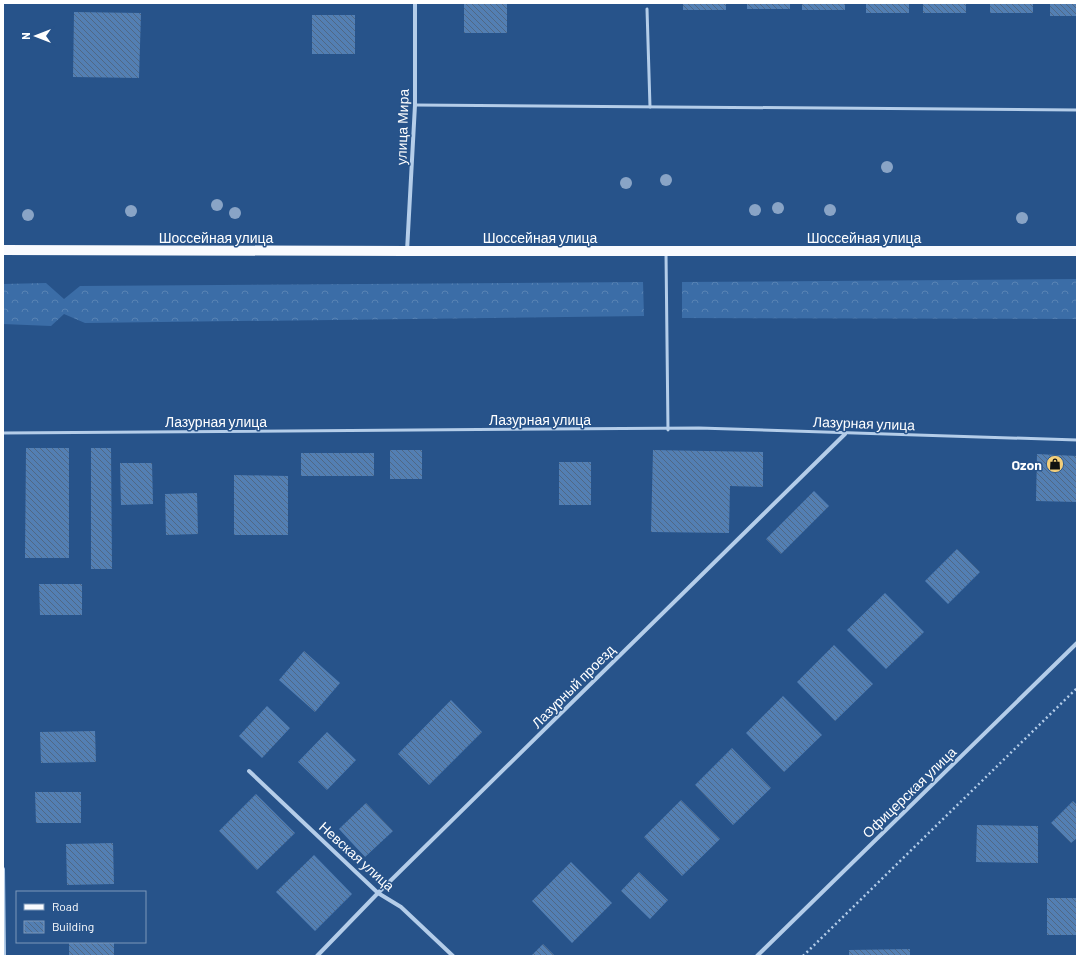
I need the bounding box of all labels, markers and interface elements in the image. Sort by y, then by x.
north arrow [16,16,56,56]
text: N [19,32,32,40]
street label: улица Мира [392,88,412,165]
street label: Шоссейная улица [159,229,274,246]
street label: Шоссейная улица [483,229,598,246]
street label: Шоссейная улица [807,229,922,246]
street label: Лазурная улица [489,411,591,428]
street label: Лазурная улица [165,413,267,430]
street label: Лазурная улица [813,413,916,433]
shop icon: Ozon [1045,454,1065,474]
place label: Ozon [1011,456,1042,473]
street label: Лазурный проезд [528,641,618,731]
street label: Офицерская улица [859,743,960,841]
street label: Невская улица [316,818,398,894]
legend [16,891,146,943]
text: Road [52,899,79,913]
text: Building [52,919,94,933]

